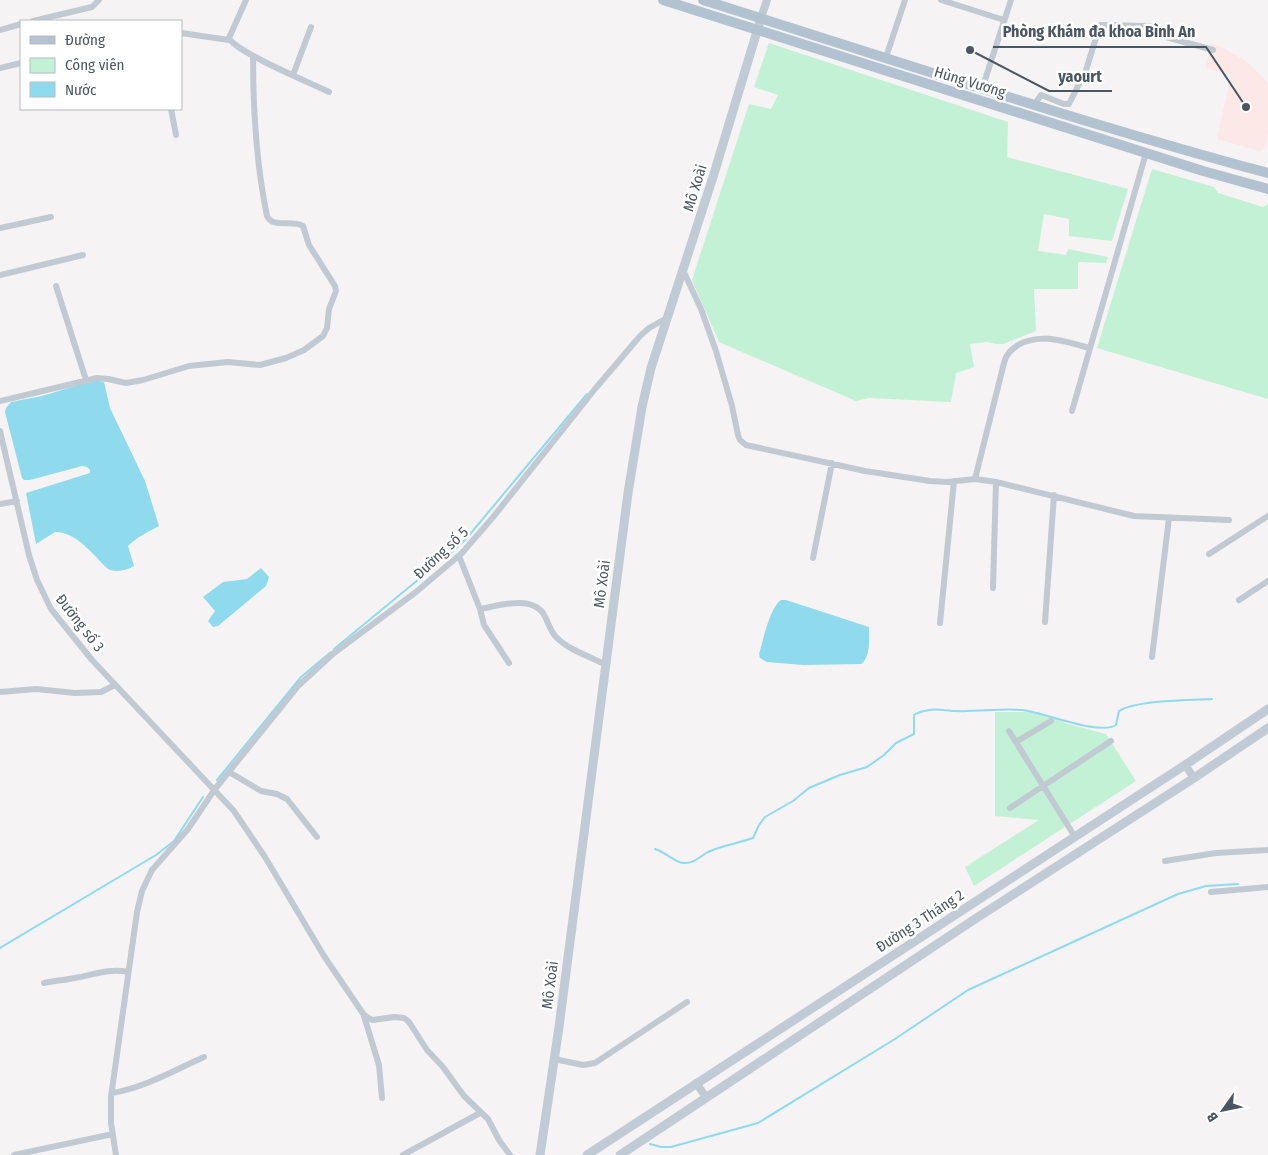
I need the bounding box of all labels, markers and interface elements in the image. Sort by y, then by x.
callout: Phòng Khám đa khoa Bình An [993,16,1206,47]
legend [20,20,182,110]
text: Phòng Khám đa khoa Bình An [1003,22,1195,41]
text: Đường [65,31,105,49]
text: Công viên [65,56,124,74]
callout: yaourt [1049,60,1112,91]
street label: Hùng Vương [932,63,1008,101]
text: yaourt [1057,67,1102,86]
text: Nước [65,81,97,99]
street label: Mô Xoài [679,162,711,214]
street label: Đường số 5 [410,523,472,583]
street label: Mô Xoài [590,559,614,609]
street label: Đường số 3 [52,591,108,656]
street label: Đường 3 Tháng 2 [873,886,968,956]
street label: Mô Xoài [538,960,562,1010]
north arrow [1198,1085,1248,1135]
text: B [1203,1109,1222,1125]

